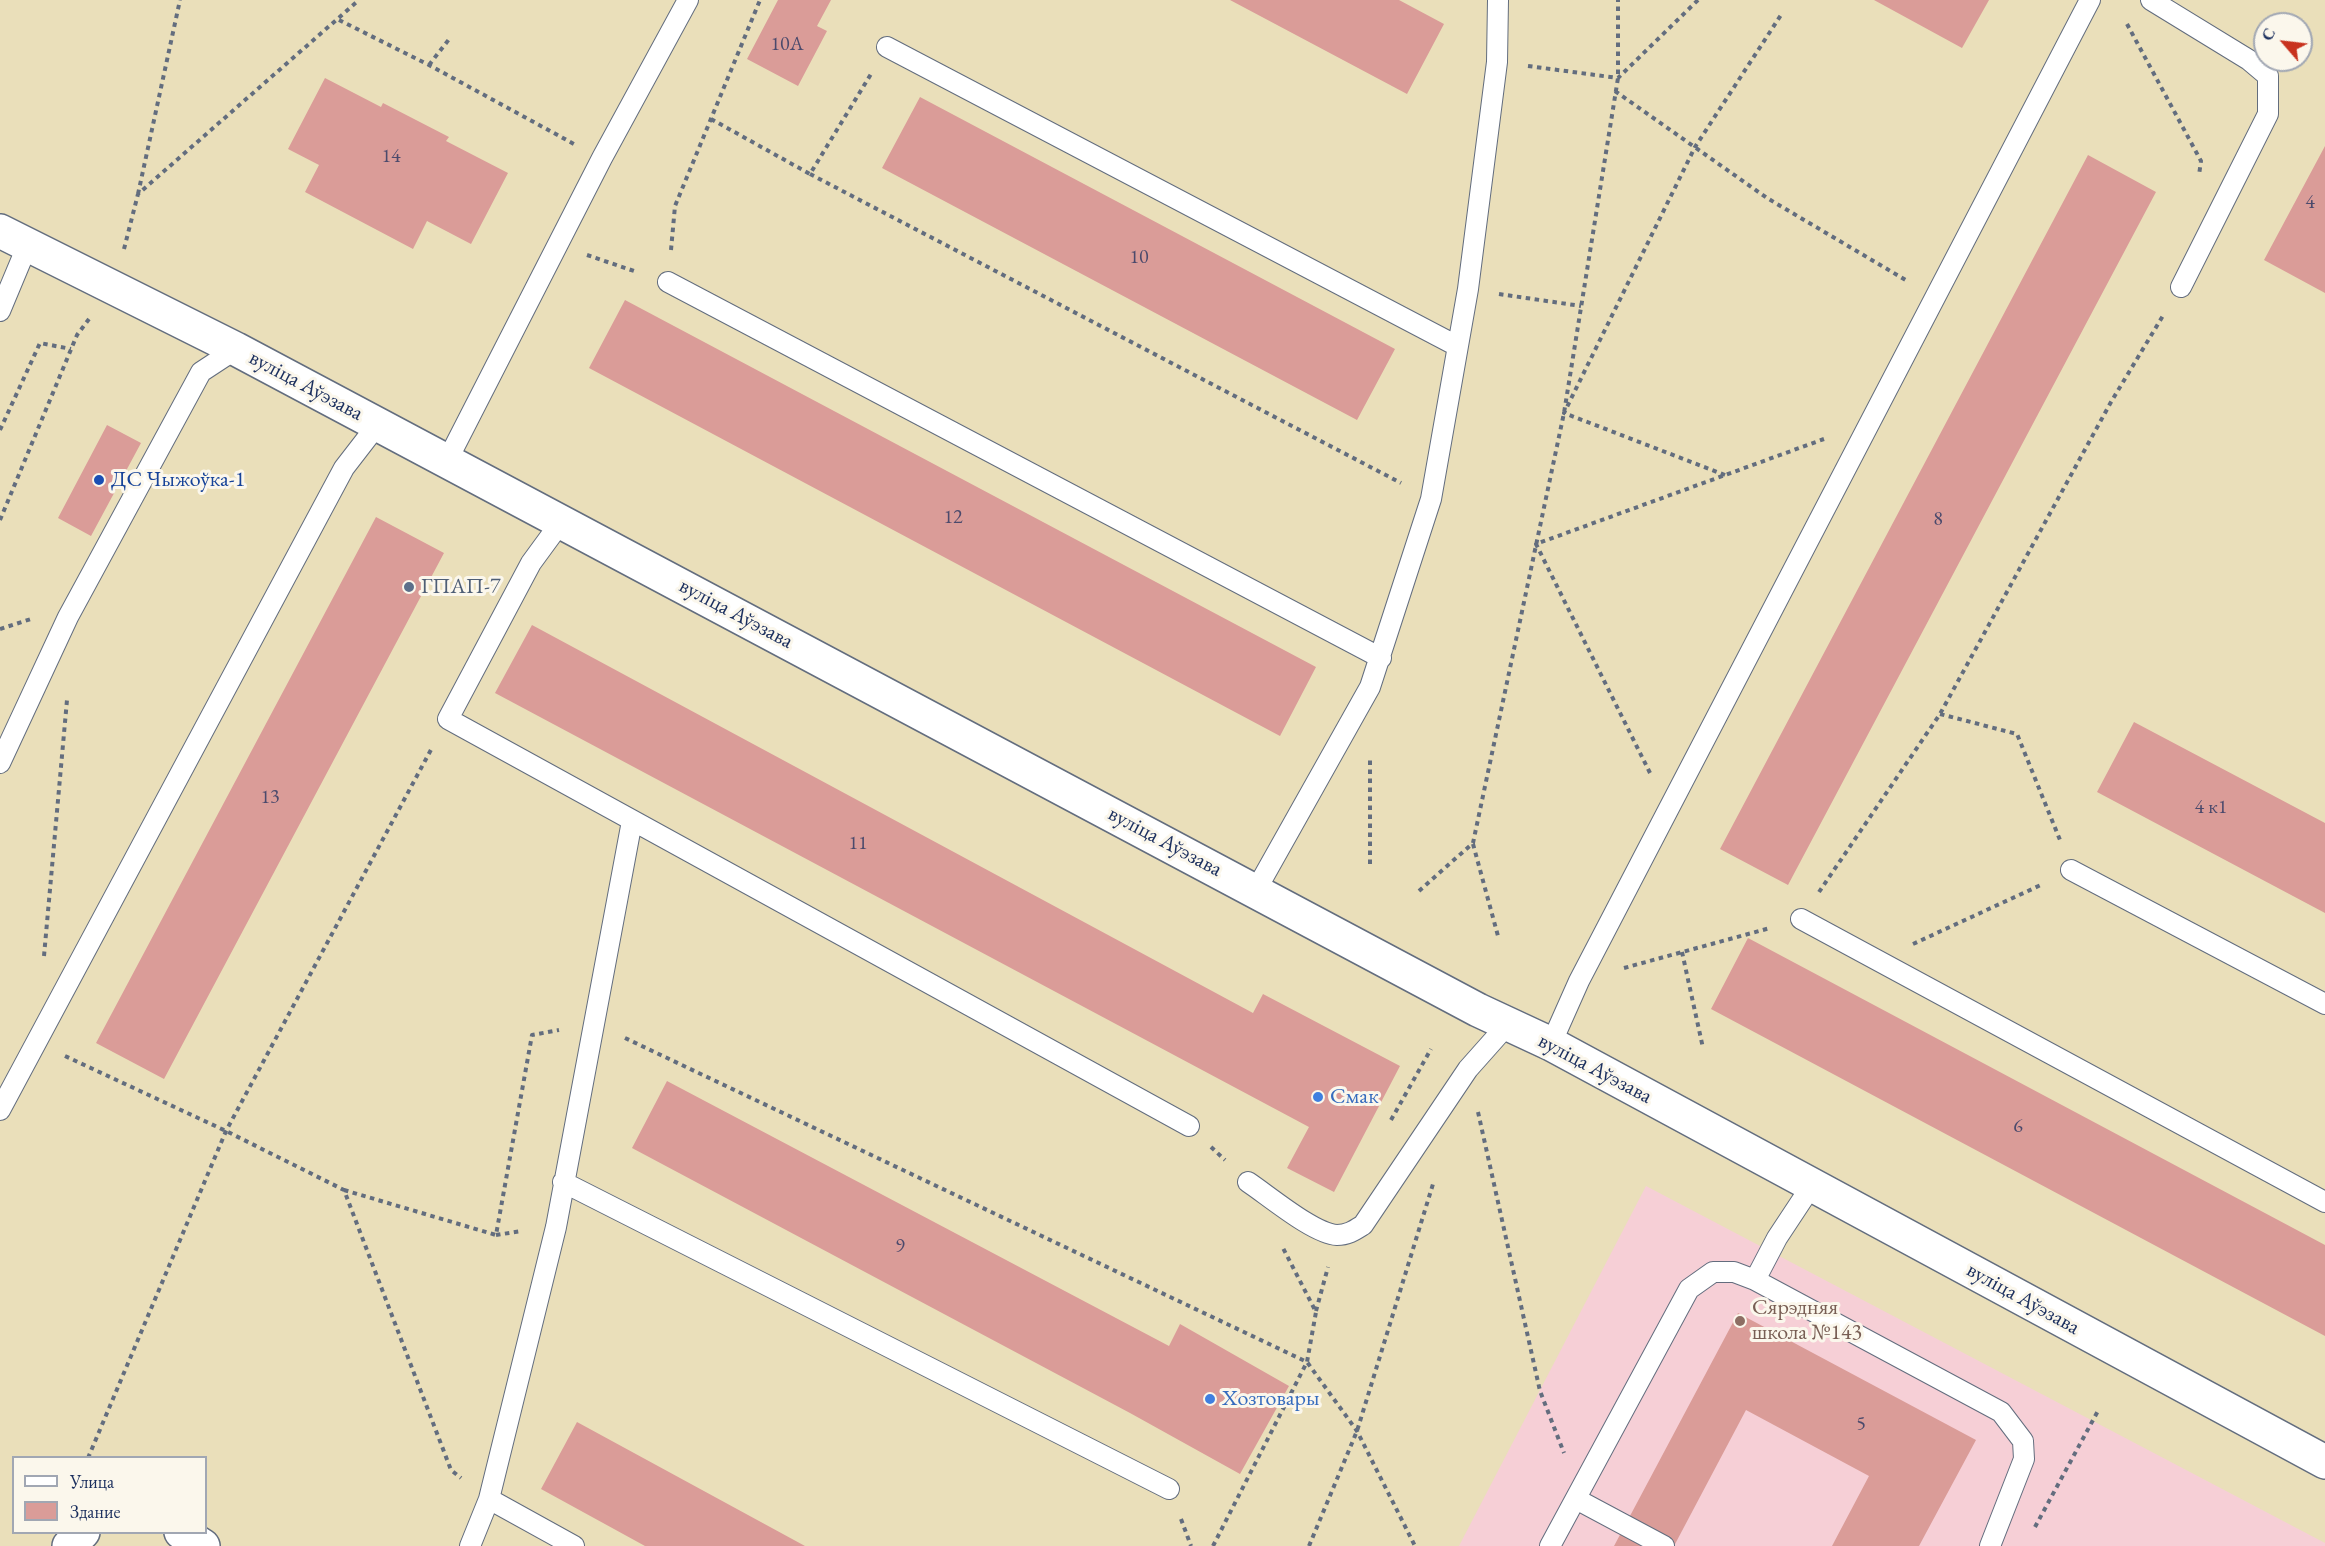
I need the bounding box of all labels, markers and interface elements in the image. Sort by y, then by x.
north arrow [2253,12,2313,72]
text: С [2256,24,2280,44]
house number: 10А [770,33,804,57]
house number: 14 [381,145,401,169]
house number: 4 [2305,191,2315,215]
house number: 10 [1129,246,1149,270]
street label: вуліца Аўэзава [244,345,368,427]
place label: ДС Чыжоўка-1 [111,467,245,493]
marker: ДС Чыжоўка-1 [92,473,106,487]
house number: 12 [943,506,963,530]
house number: 8 [1933,508,1943,532]
street label: вуліца Аўэзава [674,573,798,655]
place label: ГПАП-7 [421,574,501,600]
marker: ГПАП-7 [402,580,416,594]
house number: 13 [260,786,280,810]
house number: 4 к1 [2195,796,2227,820]
street label: вуліца Аўэзава [1103,801,1227,883]
house number: 11 [848,832,868,856]
street label: вуліца Аўэзава [1533,1028,1657,1110]
place label: Смак [1330,1084,1379,1110]
marker: Смак [1311,1090,1325,1104]
house number: 6 [2013,1115,2023,1139]
house number: 9 [895,1235,905,1259]
street label: вуліца Аўэзава [1962,1257,2084,1341]
place label: Сярэдняя школа №143 [1752,1295,1862,1346]
marker: Сярэдняя школа №143 [1733,1314,1747,1328]
place label: Хозтовары [1222,1386,1319,1412]
marker: Хозтовары [1203,1392,1217,1406]
house number: 5 [1856,1413,1866,1437]
legend [12,1456,207,1534]
text: Улица [70,1470,114,1493]
text: Здание [70,1500,120,1523]

